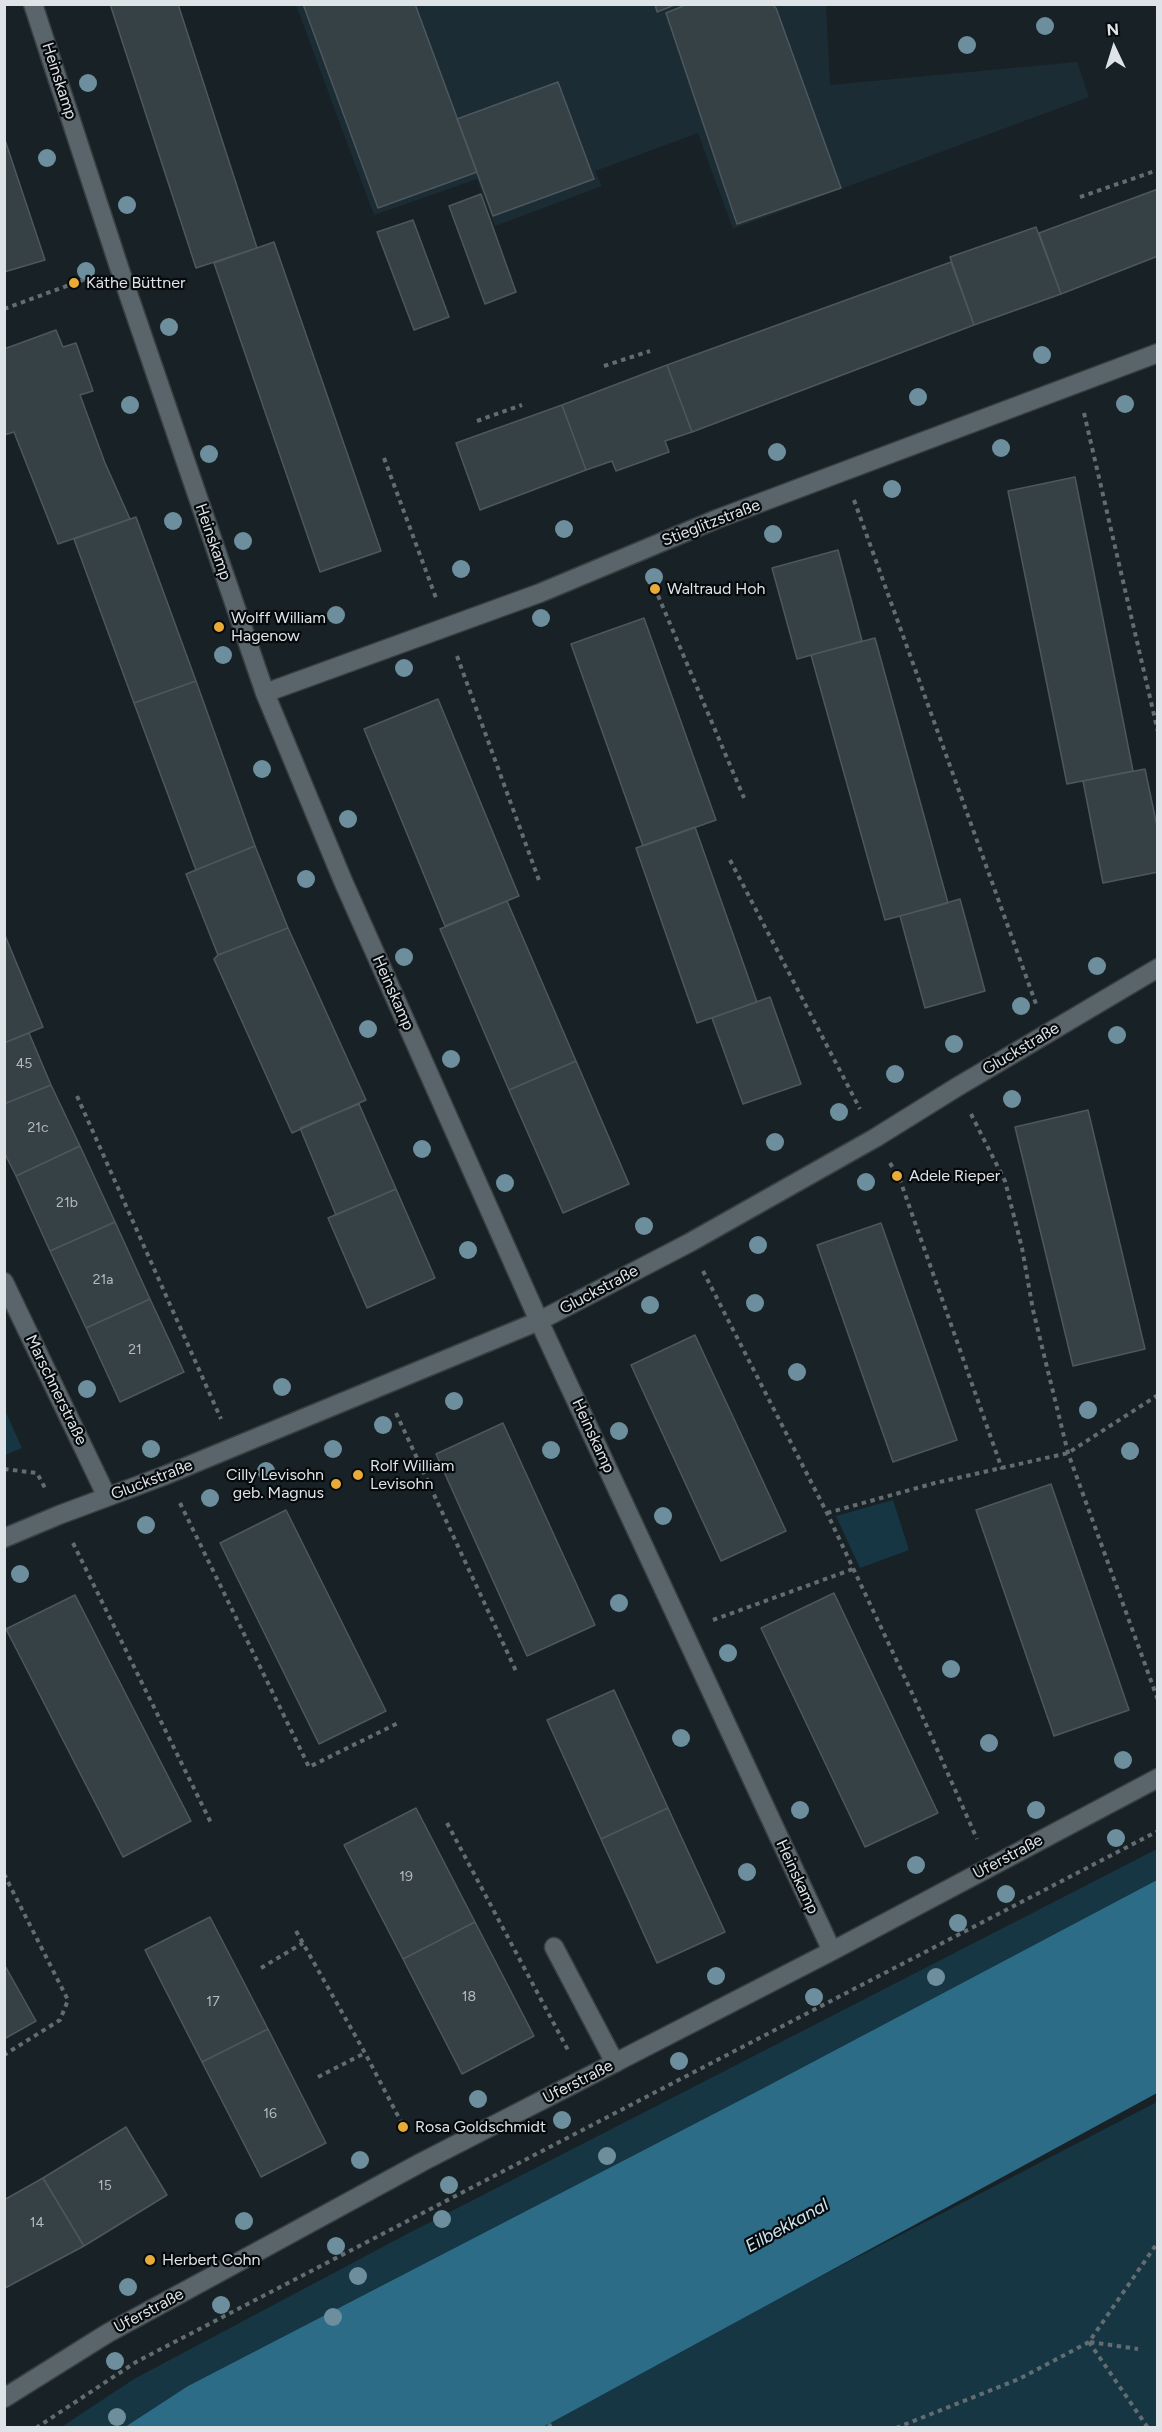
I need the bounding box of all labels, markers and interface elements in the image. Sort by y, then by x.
north arrow [1084,18,1144,78]
text: N [1106,20,1120,39]
street label: Heinskamp [38,40,80,122]
place label: Käthe Büttner [86,273,185,293]
marker: Käthe Büttner [67,276,81,290]
street label: Stieglitzstraße [659,495,763,551]
street label: Heinskamp [191,501,235,583]
place label: Waltraud Hoh [667,579,765,599]
marker: Waltraud Hoh [648,582,662,596]
place label: Wolff William Hagenow [231,608,326,646]
marker: Wolff William Hagenow [212,620,226,634]
street label: Heinskamp [368,953,418,1033]
street label: Gluckstraße [979,1019,1063,1079]
house number: 45 [16,1056,32,1072]
house number: 21c [27,1120,49,1136]
place label: Adele Rieper [909,1166,1000,1186]
marker: Adele Rieper [890,1169,904,1183]
house number: 21b [56,1195,78,1211]
street label: Gluckstraße [557,1261,641,1319]
house number: 21a [93,1272,113,1288]
street label: Marschnerstraße [21,1332,91,1448]
house number: 21 [128,1342,142,1358]
street label: Heinskamp [567,1396,619,1476]
street label: Gluckstraße [108,1456,196,1504]
place label: Rolf William Levisohn [370,1456,454,1494]
place label: Cilly Levisohn geb. Magnus [226,1465,324,1503]
marker: Rolf William Levisohn [351,1468,365,1482]
marker: Cilly Levisohn geb. Magnus [329,1477,343,1491]
street label: Uferstraße [970,1831,1046,1883]
street label: Heinskamp [771,1837,823,1917]
house number: 19 [399,1869,413,1885]
house number: 18 [462,1989,476,2005]
house number: 17 [206,1994,220,2010]
street label: Uferstraße [540,2056,616,2108]
house number: 16 [263,2106,277,2122]
place label: Rosa Goldschmidt [415,2117,546,2137]
marker: Rosa Goldschmidt [396,2120,410,2134]
house number: 15 [98,2178,112,2194]
water label: Eilbekkanal [742,2194,832,2258]
house number: 14 [30,2215,44,2231]
place label: Herbert Cohn [162,2250,260,2270]
marker: Herbert Cohn [143,2253,157,2267]
street label: Uferstraße [111,2285,187,2337]

